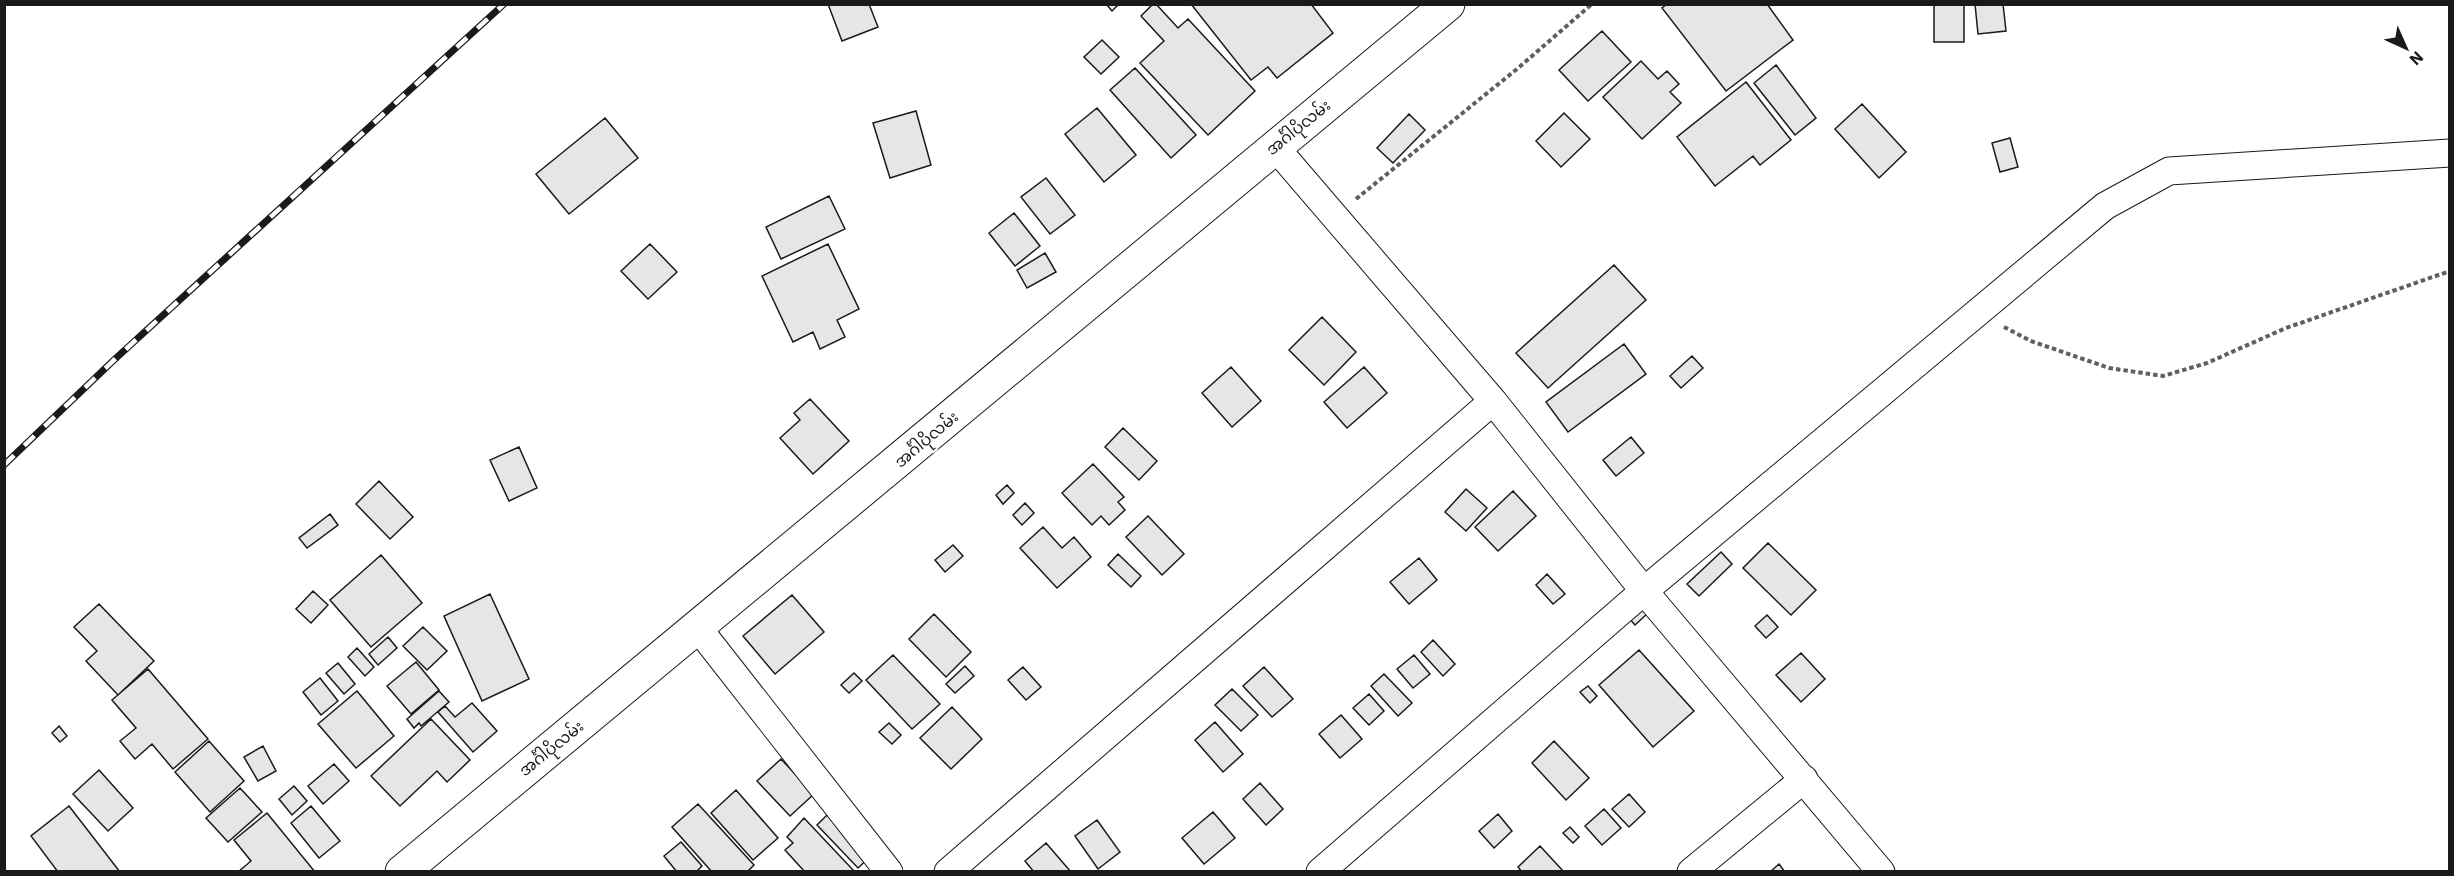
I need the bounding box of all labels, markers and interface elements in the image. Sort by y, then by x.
north arrow [2376,18,2436,78]
text: N [2405,47,2428,70]
street label: အင်္ဂါပိုလမ်း [1261,94,1337,163]
street label: အင်္ဂါပိုလမ်း [889,406,965,475]
street label: အင်္ဂါပိုလမ်း [514,715,590,784]

